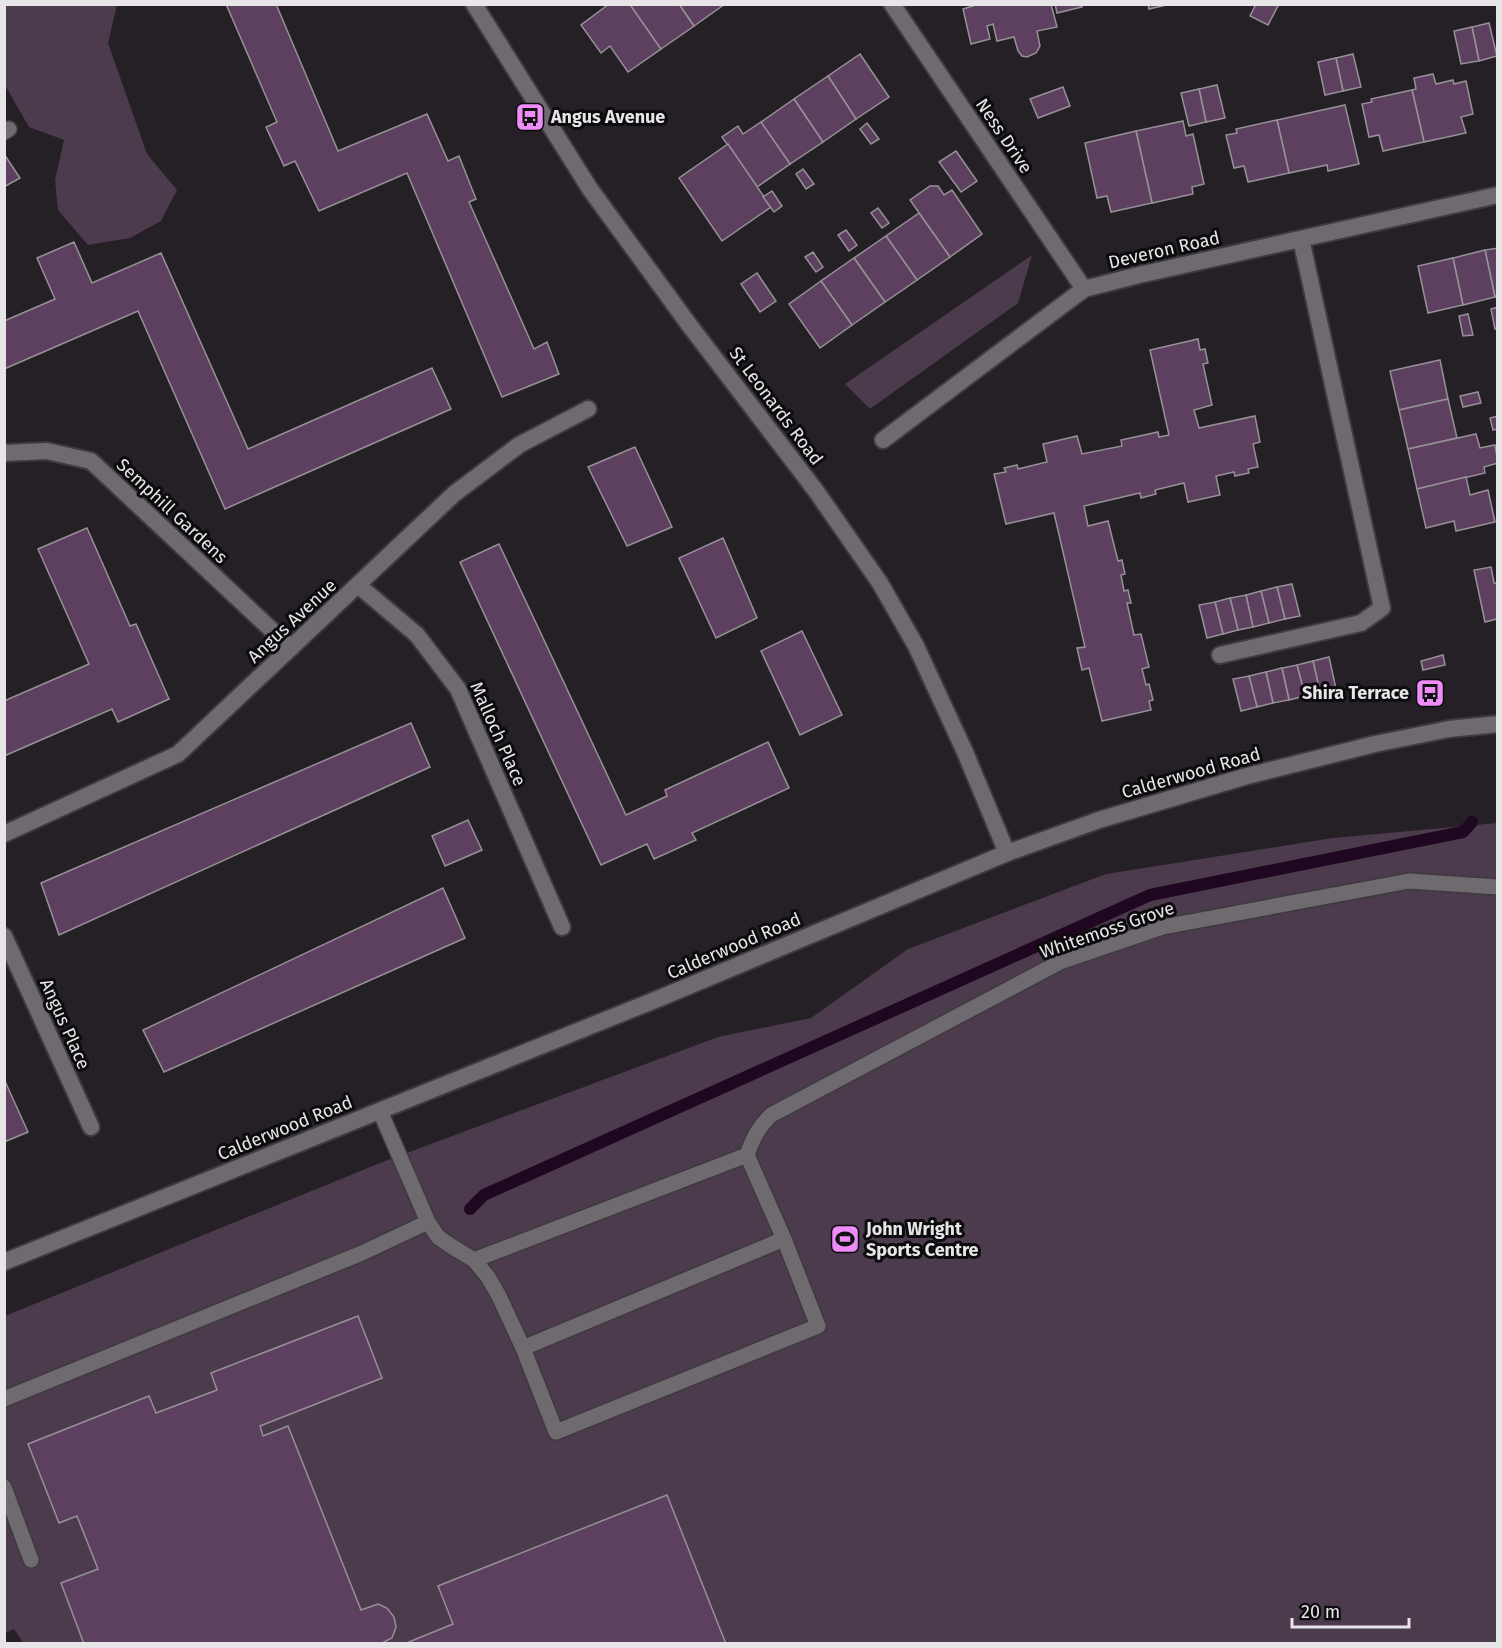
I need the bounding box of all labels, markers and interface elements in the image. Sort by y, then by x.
street label: Ness Drive [971,94,1037,178]
bus stop icon: Angus Avenue [514,101,546,133]
place label: Angus Avenue [550,106,665,128]
street label: Deveron Road [1106,226,1222,274]
street label: St Leonards Road [724,343,828,469]
street label: Semphill Gardens [112,454,232,568]
street label: Angus Avenue [243,574,341,668]
bus stop icon: Shira Terrace [1414,677,1446,709]
street label: Malloch Place [465,678,531,790]
place label: Shira Terrace [1302,682,1409,704]
street label: Calderwood Road [1119,743,1263,803]
street label: Whitemoss Grove [1037,897,1177,963]
street label: Calderwood Road [664,908,804,984]
street label: Angus Place [35,975,95,1073]
street label: Calderwood Road [214,1091,356,1165]
place label: John Wright Sports Centre [865,1218,979,1261]
sports icon: John Wright Sports Centre [829,1223,861,1255]
scale bar [1292,1591,1409,1629]
text: 20 m [1301,1601,1340,1623]

